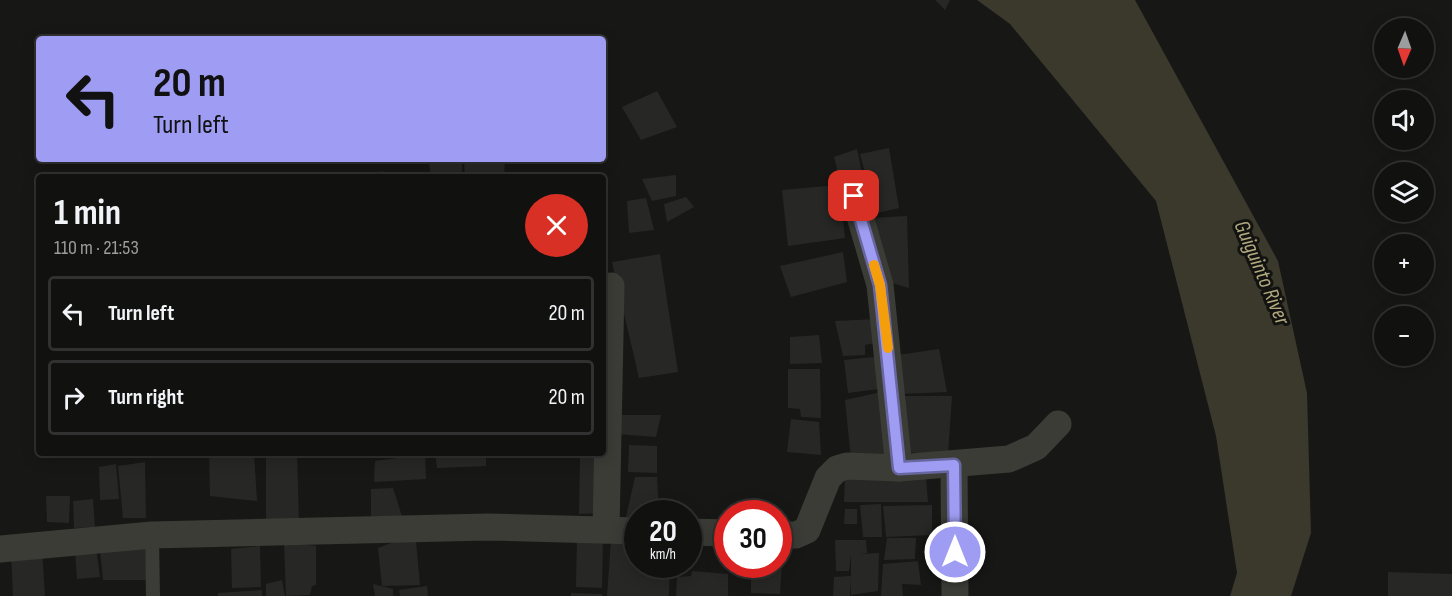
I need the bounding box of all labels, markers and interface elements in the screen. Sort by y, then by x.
north arrow [1374,18,1434,78]
map controls [1374,18,1434,366]
text: 20 m [153,58,226,109]
icon: left [54,60,132,138]
button: sound [1374,90,1434,150]
text: Turn left [153,109,229,141]
button: layers [1374,162,1434,222]
pin [828,170,879,221]
icon: arrive [837,179,870,212]
text: 1 min [54,192,121,235]
button: close [525,194,588,257]
water label: Guiguinto River [1228,216,1296,330]
button: + [1374,234,1434,294]
text: 110 m · 21:53 [54,236,139,260]
icon: left [57,297,90,330]
text: Turn left [108,300,174,327]
text: 20 m [549,300,585,327]
button: − [1374,306,1434,366]
icon: right [57,381,90,414]
text: Turn right [108,384,184,411]
text: 20 m [549,384,585,411]
speed limit sign: 30 [714,500,792,578]
text: 20 [649,514,677,550]
position arrow [923,520,987,584]
text: km/h [650,545,676,564]

